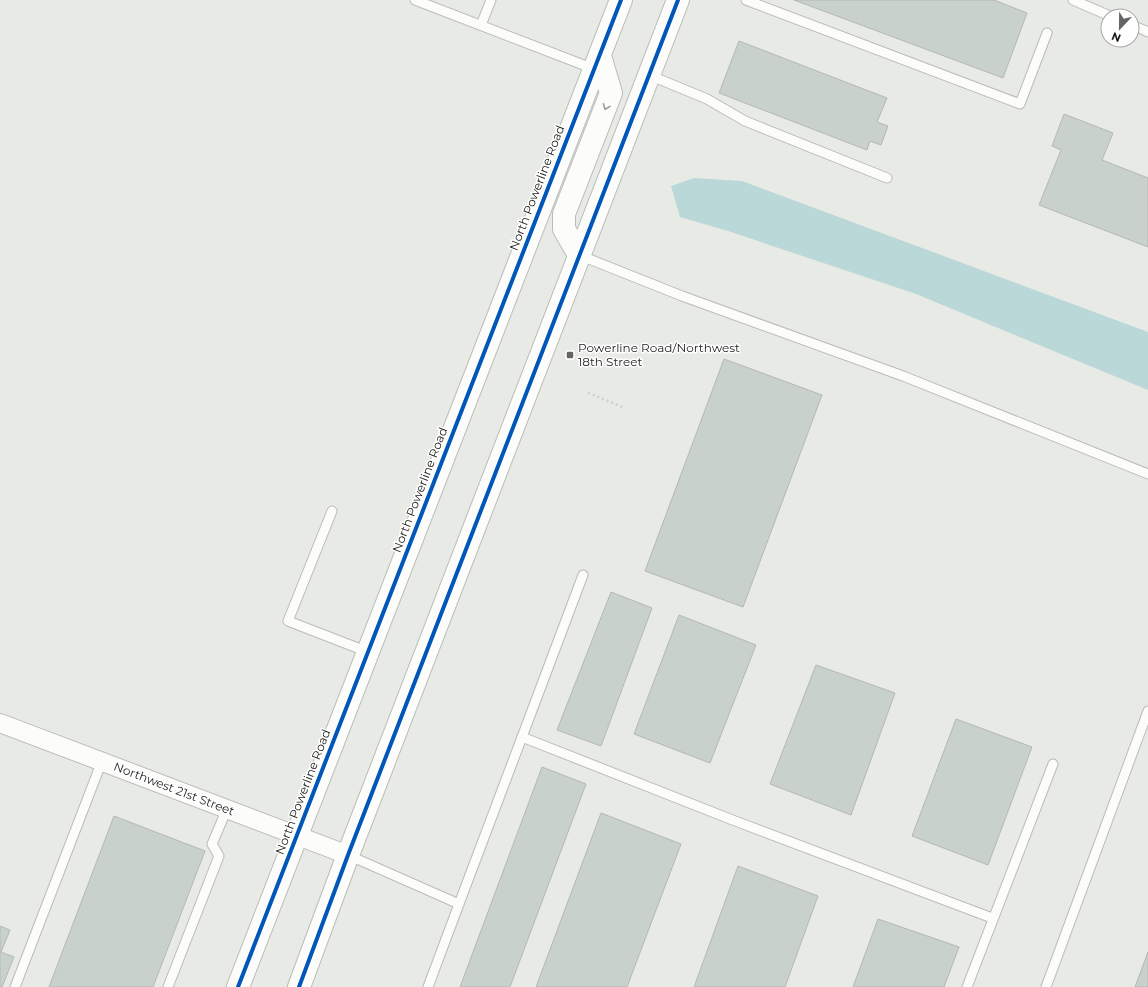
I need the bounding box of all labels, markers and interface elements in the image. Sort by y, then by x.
north arrow [1100,8,1140,48]
text: N [1110,29,1123,45]
one-way arrow [602,103,610,110]
street label: North Powerline Road [506,123,567,253]
place label: Powerline Road/Northwest 18th Street [578,340,740,369]
marker: Powerline Road/Northwest 18th Street [565,350,575,360]
street label: North Powerline Road [389,425,450,555]
street label: North Powerline Road [272,727,333,857]
street label: Northwest 21st Street [112,759,237,819]

